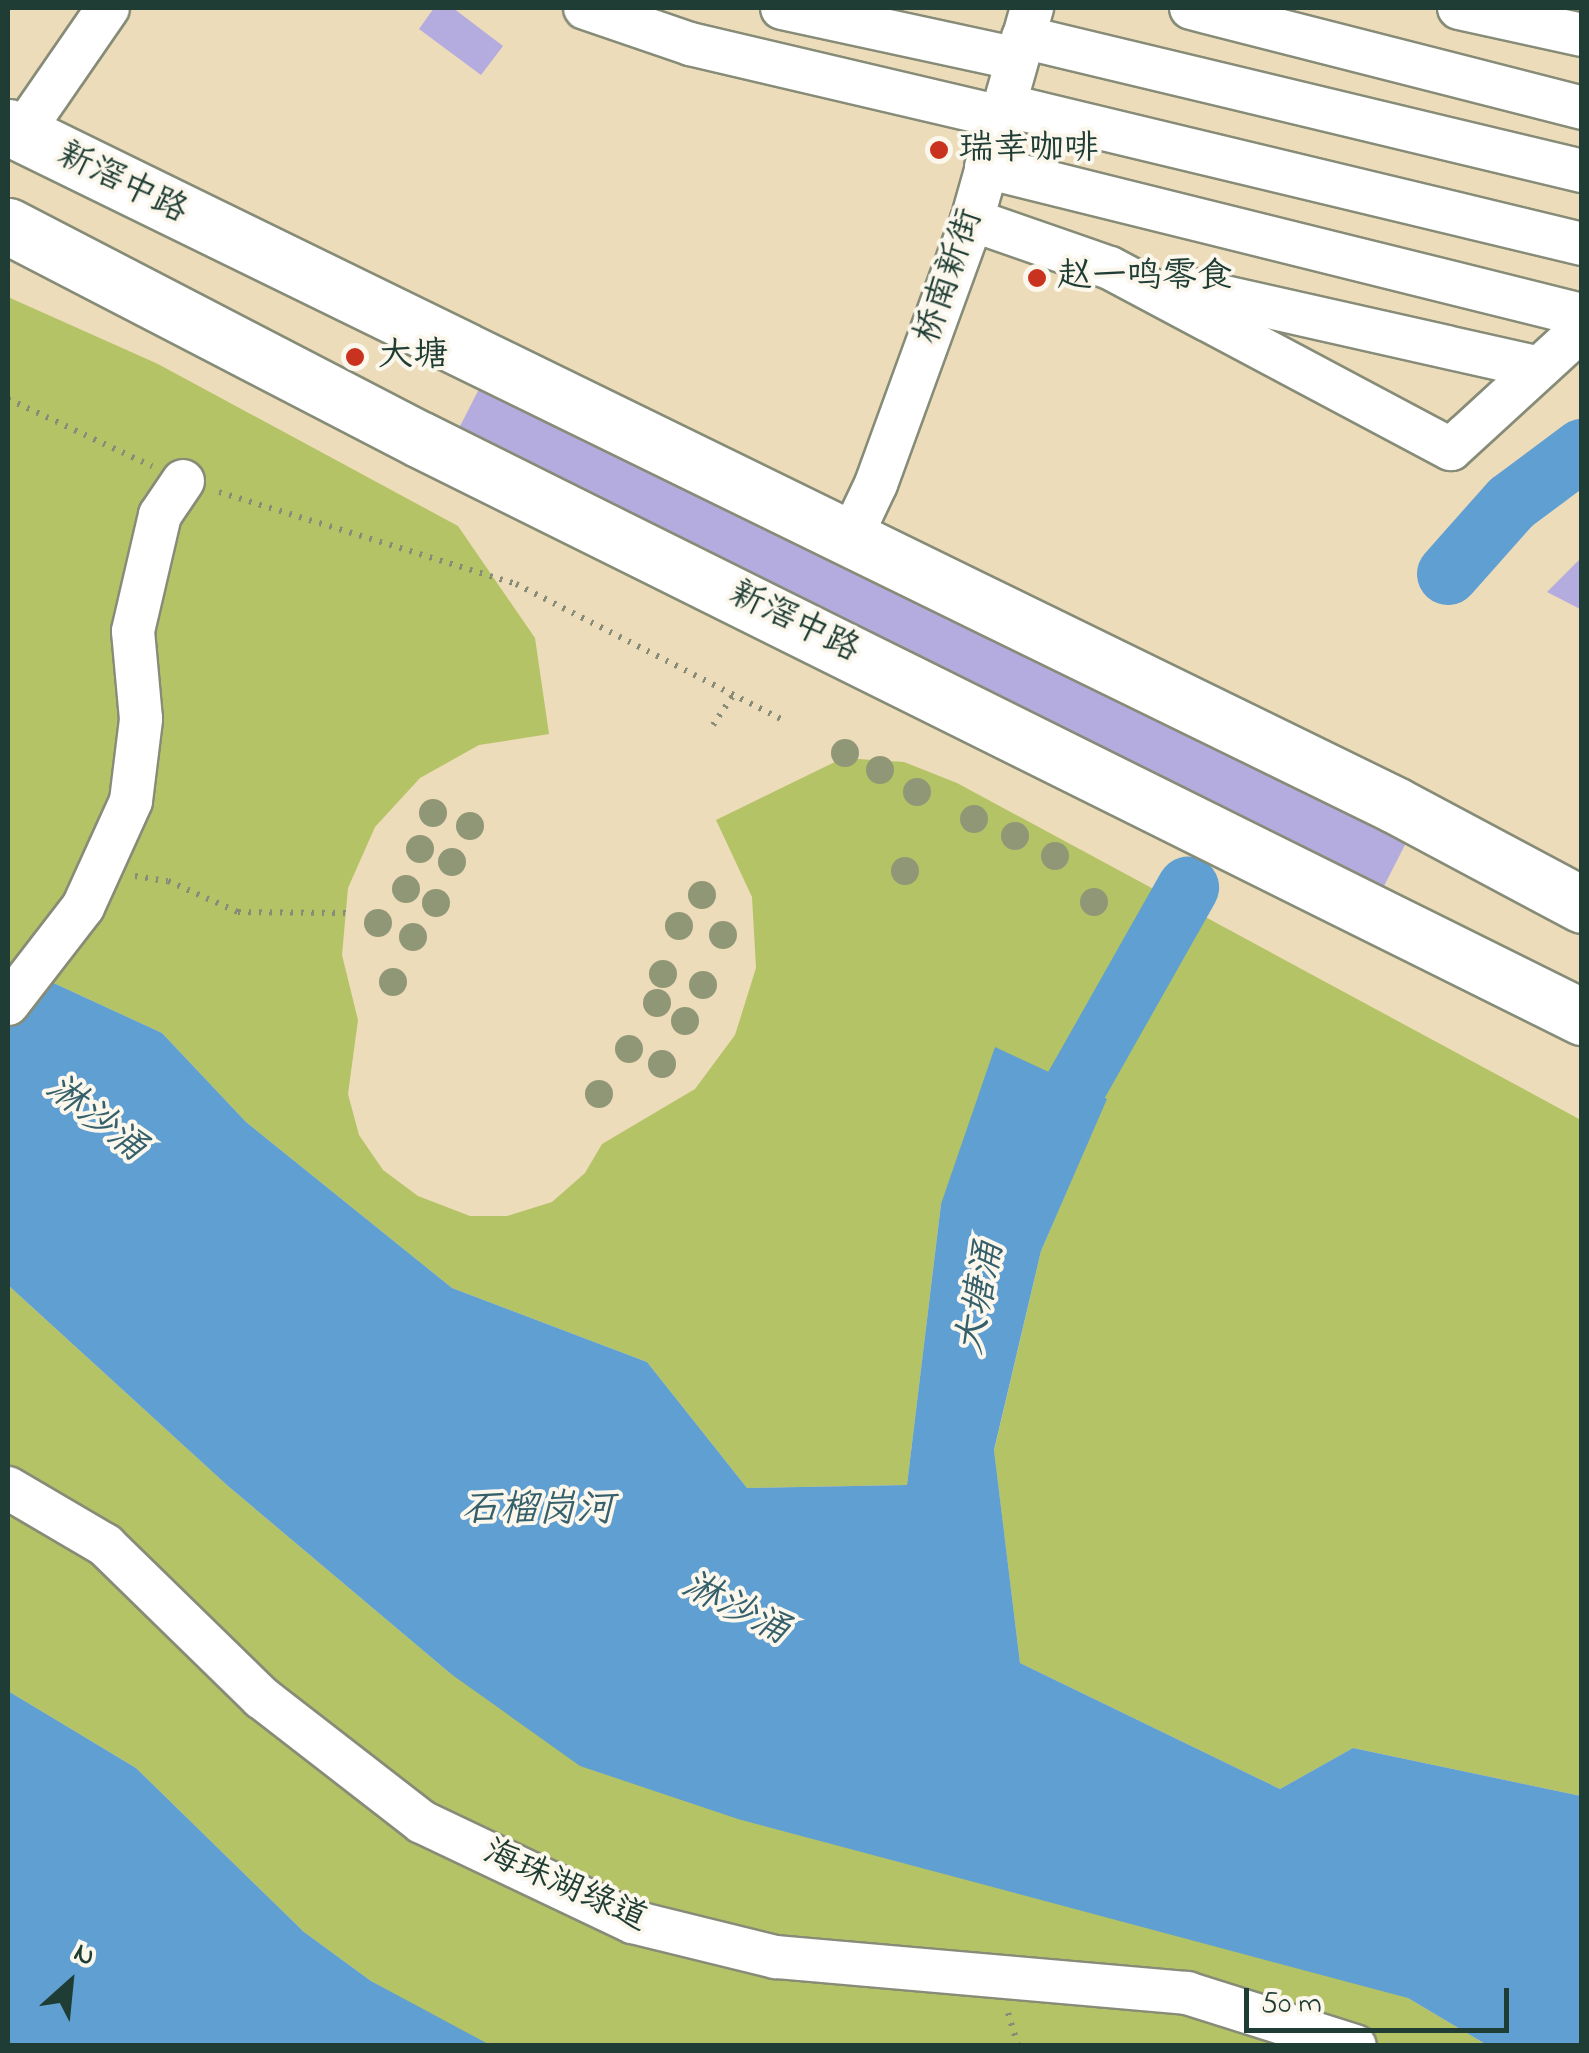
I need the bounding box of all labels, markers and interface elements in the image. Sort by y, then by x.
place label: 瑞幸咖啡 [959,129,1099,171]
street label: 新滘中路 [50,134,194,234]
marker: 瑞幸咖啡 [928,139,950,161]
street label: 桥南新街 [907,204,993,350]
place label: 赵一鸣零食 [1057,257,1232,299]
marker: 赵一鸣零食 [1026,267,1048,289]
place label: 大塘 [378,336,448,378]
marker: 大塘 [342,344,368,370]
street label: 新滘中路 [722,573,866,673]
water label: 淋沙涌 [36,1067,154,1173]
water label: 大塘涌 [949,1238,1015,1358]
water label: 石榴岗河 [462,1489,614,1535]
water label: 淋沙涌 [674,1564,796,1656]
street label: 海珠湖绿道 [477,1832,653,1942]
north arrow [20,1933,120,2033]
text: N [66,1933,102,1978]
scale bar [1249,1968,1514,2030]
text: 50 m [1261,1983,1322,2027]

